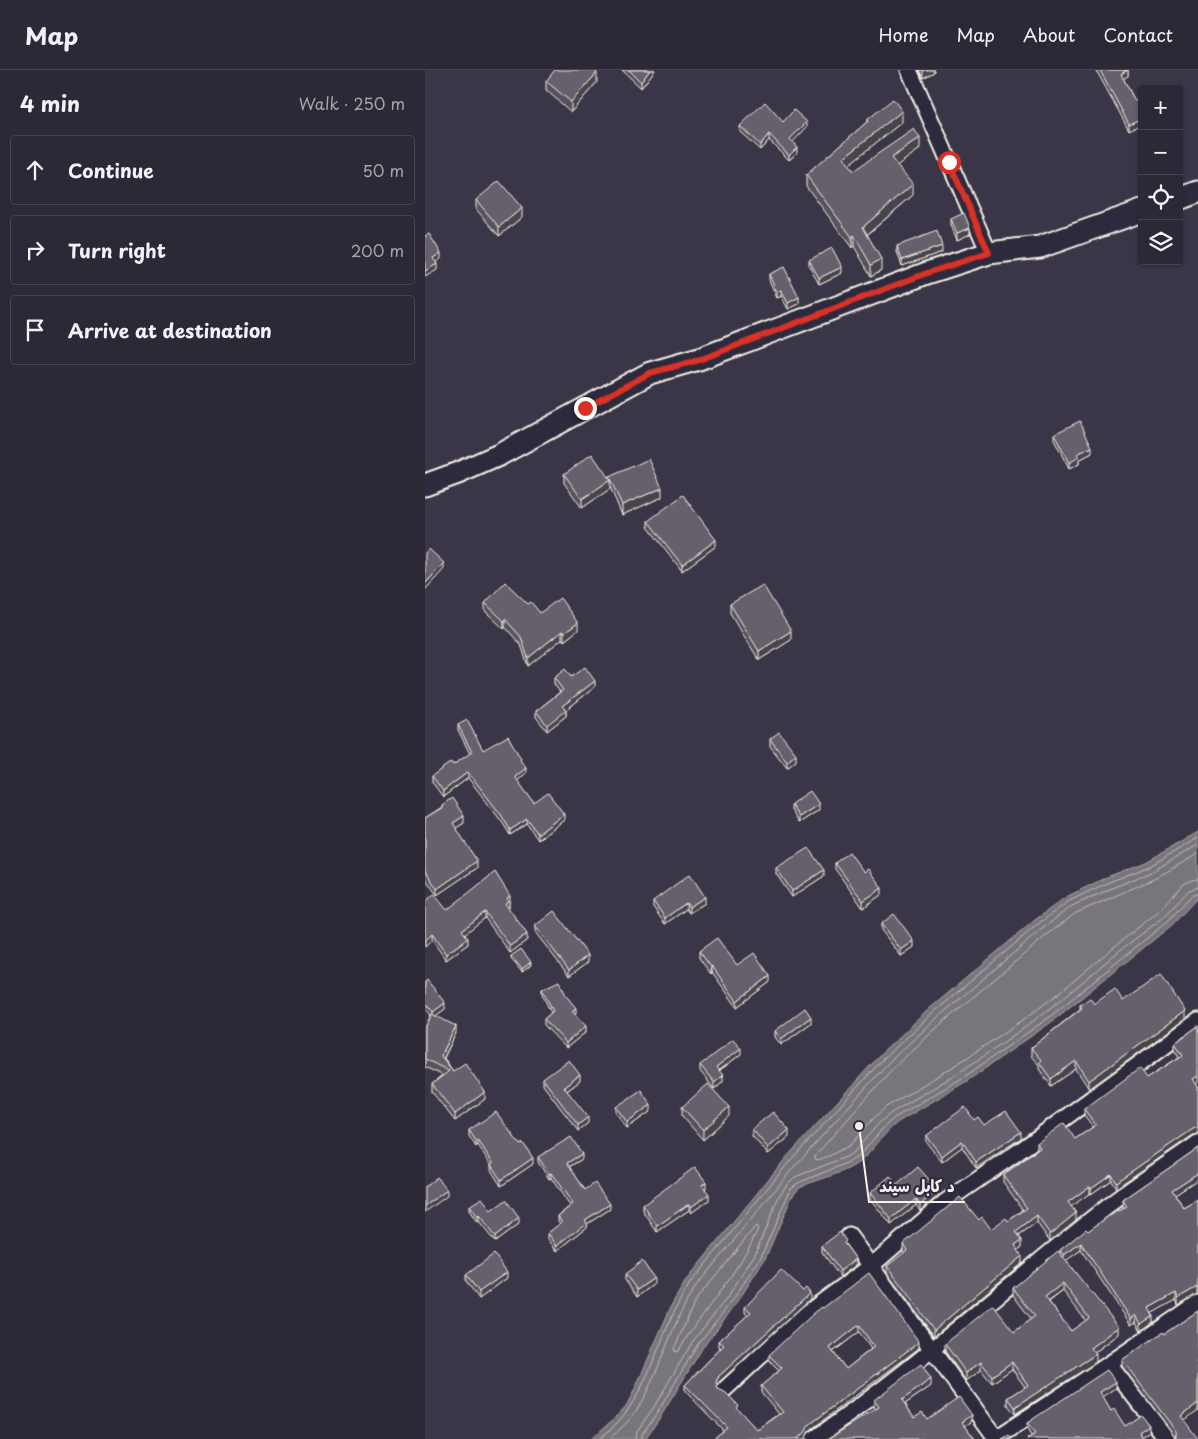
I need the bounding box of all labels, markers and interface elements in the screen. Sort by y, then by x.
text: Map [25,17,78,53]
text: Home [878,21,928,48]
text: Map [956,21,995,48]
text: About [1023,21,1075,48]
text: Contact [1103,21,1173,48]
map controls [1138,85,1183,265]
button: + [1138,85,1183,130]
text: 4 min [20,87,80,119]
text: Walk · 250 m [299,91,405,115]
button: − [1138,130,1183,175]
route start [938,151,961,174]
icon: ahead [21,156,49,184]
text: Continue [68,156,154,184]
text: 50 m [363,158,404,182]
button: locate [1138,175,1183,220]
button: layers [1138,220,1183,265]
icon: right [21,236,49,264]
text: Turn right [68,236,166,264]
text: 200 m [351,238,404,262]
icon: arrive [21,316,49,344]
text: Arrive at destination [68,316,272,344]
route end [574,397,597,420]
callout: د کابل سيند [869,1171,965,1202]
text: د کابل سيند [879,1173,955,1197]

